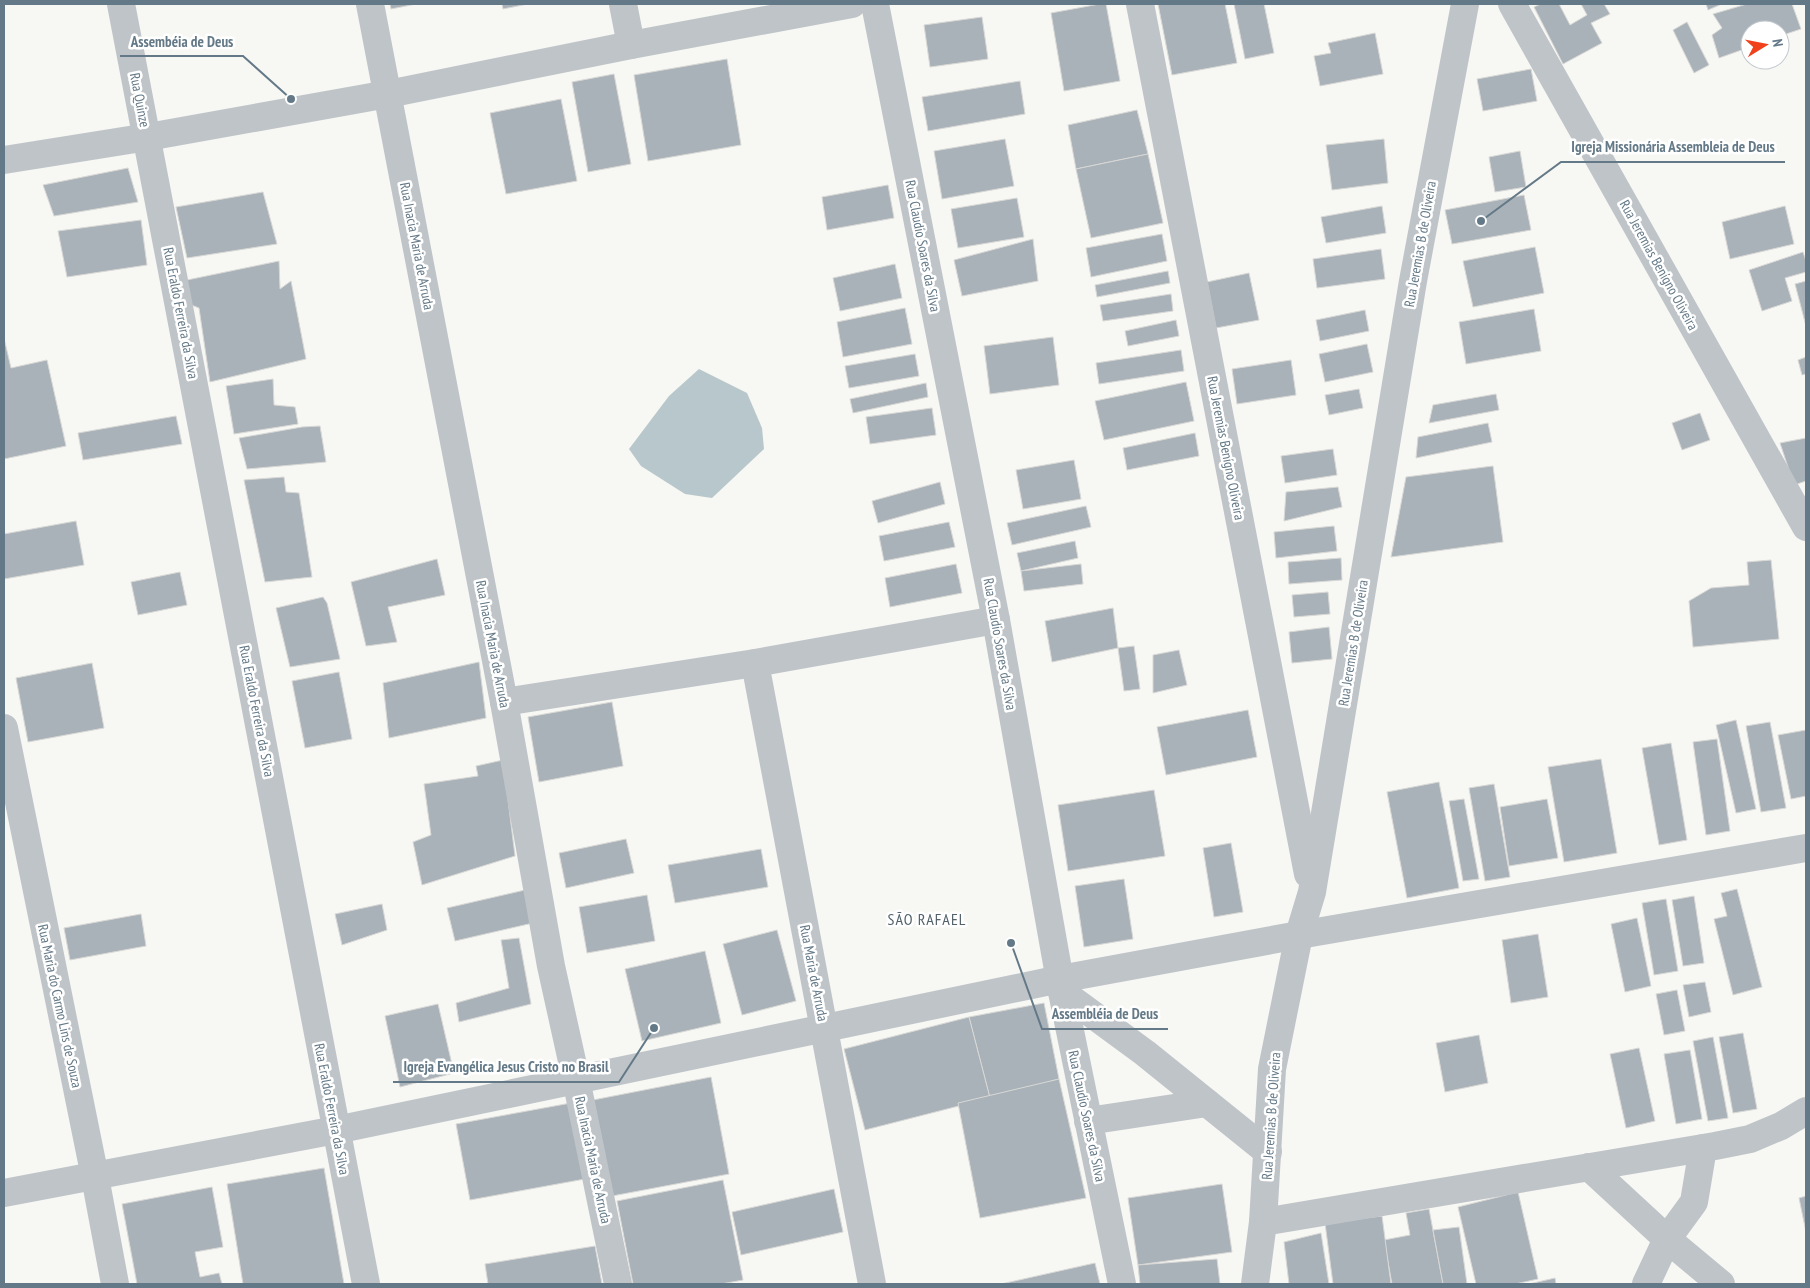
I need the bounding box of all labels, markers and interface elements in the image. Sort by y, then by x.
north arrow [1740,20,1790,70]
callout: Assembéia de Deus [120,26,243,56]
text: Assembéia de Deus [130,32,233,51]
text: N [1768,37,1787,48]
street label: Rua Quinze [126,71,154,129]
callout: Igreja Missionária Assembleia de Deus [1561,132,1785,162]
text: Igreja Missionária Assembleia de Deus [1571,137,1775,156]
street label: Rua Claudio Soares da Silva [901,179,945,313]
street label: Rua Jeremias B de Oliveira [1400,180,1440,308]
street label: Rua Inacia Maria de Arruda [396,181,438,311]
street label: Rua Jeremias Benígno Oliveira [1616,197,1702,333]
street label: Rua Eraldo Ferreira da Silva [159,246,203,380]
street label: Rua Jeremias Benígno Oliveira [1203,375,1249,521]
street label: Rua Claudio Soares da Silva [980,577,1020,711]
street label: Rua Inacia Maria de Arruda [472,579,514,709]
street label: Rua Jeremias B de Oliveira [1334,579,1372,707]
street label: Rua Eraldo Ferreira da Silva [235,644,279,778]
district label: SÃO RAFAEL [888,909,966,929]
street label: Rua Maria do Carmo Lins de Souza [34,923,86,1089]
street label: Rua Maria de Arruda [796,923,832,1023]
callout: Assembléia de Deus [1042,999,1168,1029]
text: Assembléia de Deus [1051,1004,1158,1023]
street label: Rua Eraldo Ferreira da Silva [310,1042,354,1176]
street label: Rua Claudio Soares da Silva [1064,1049,1110,1183]
callout: Igreja Evangélica Jesus Cristo no Brasil [393,1052,619,1082]
street label: Rua Jeremias B de Oliveira [1258,1052,1284,1180]
text: Igreja Evangélica Jesus Cristo no Brasil [403,1057,609,1076]
street label: Rua Inacia Maria de Arruda [571,1095,615,1225]

